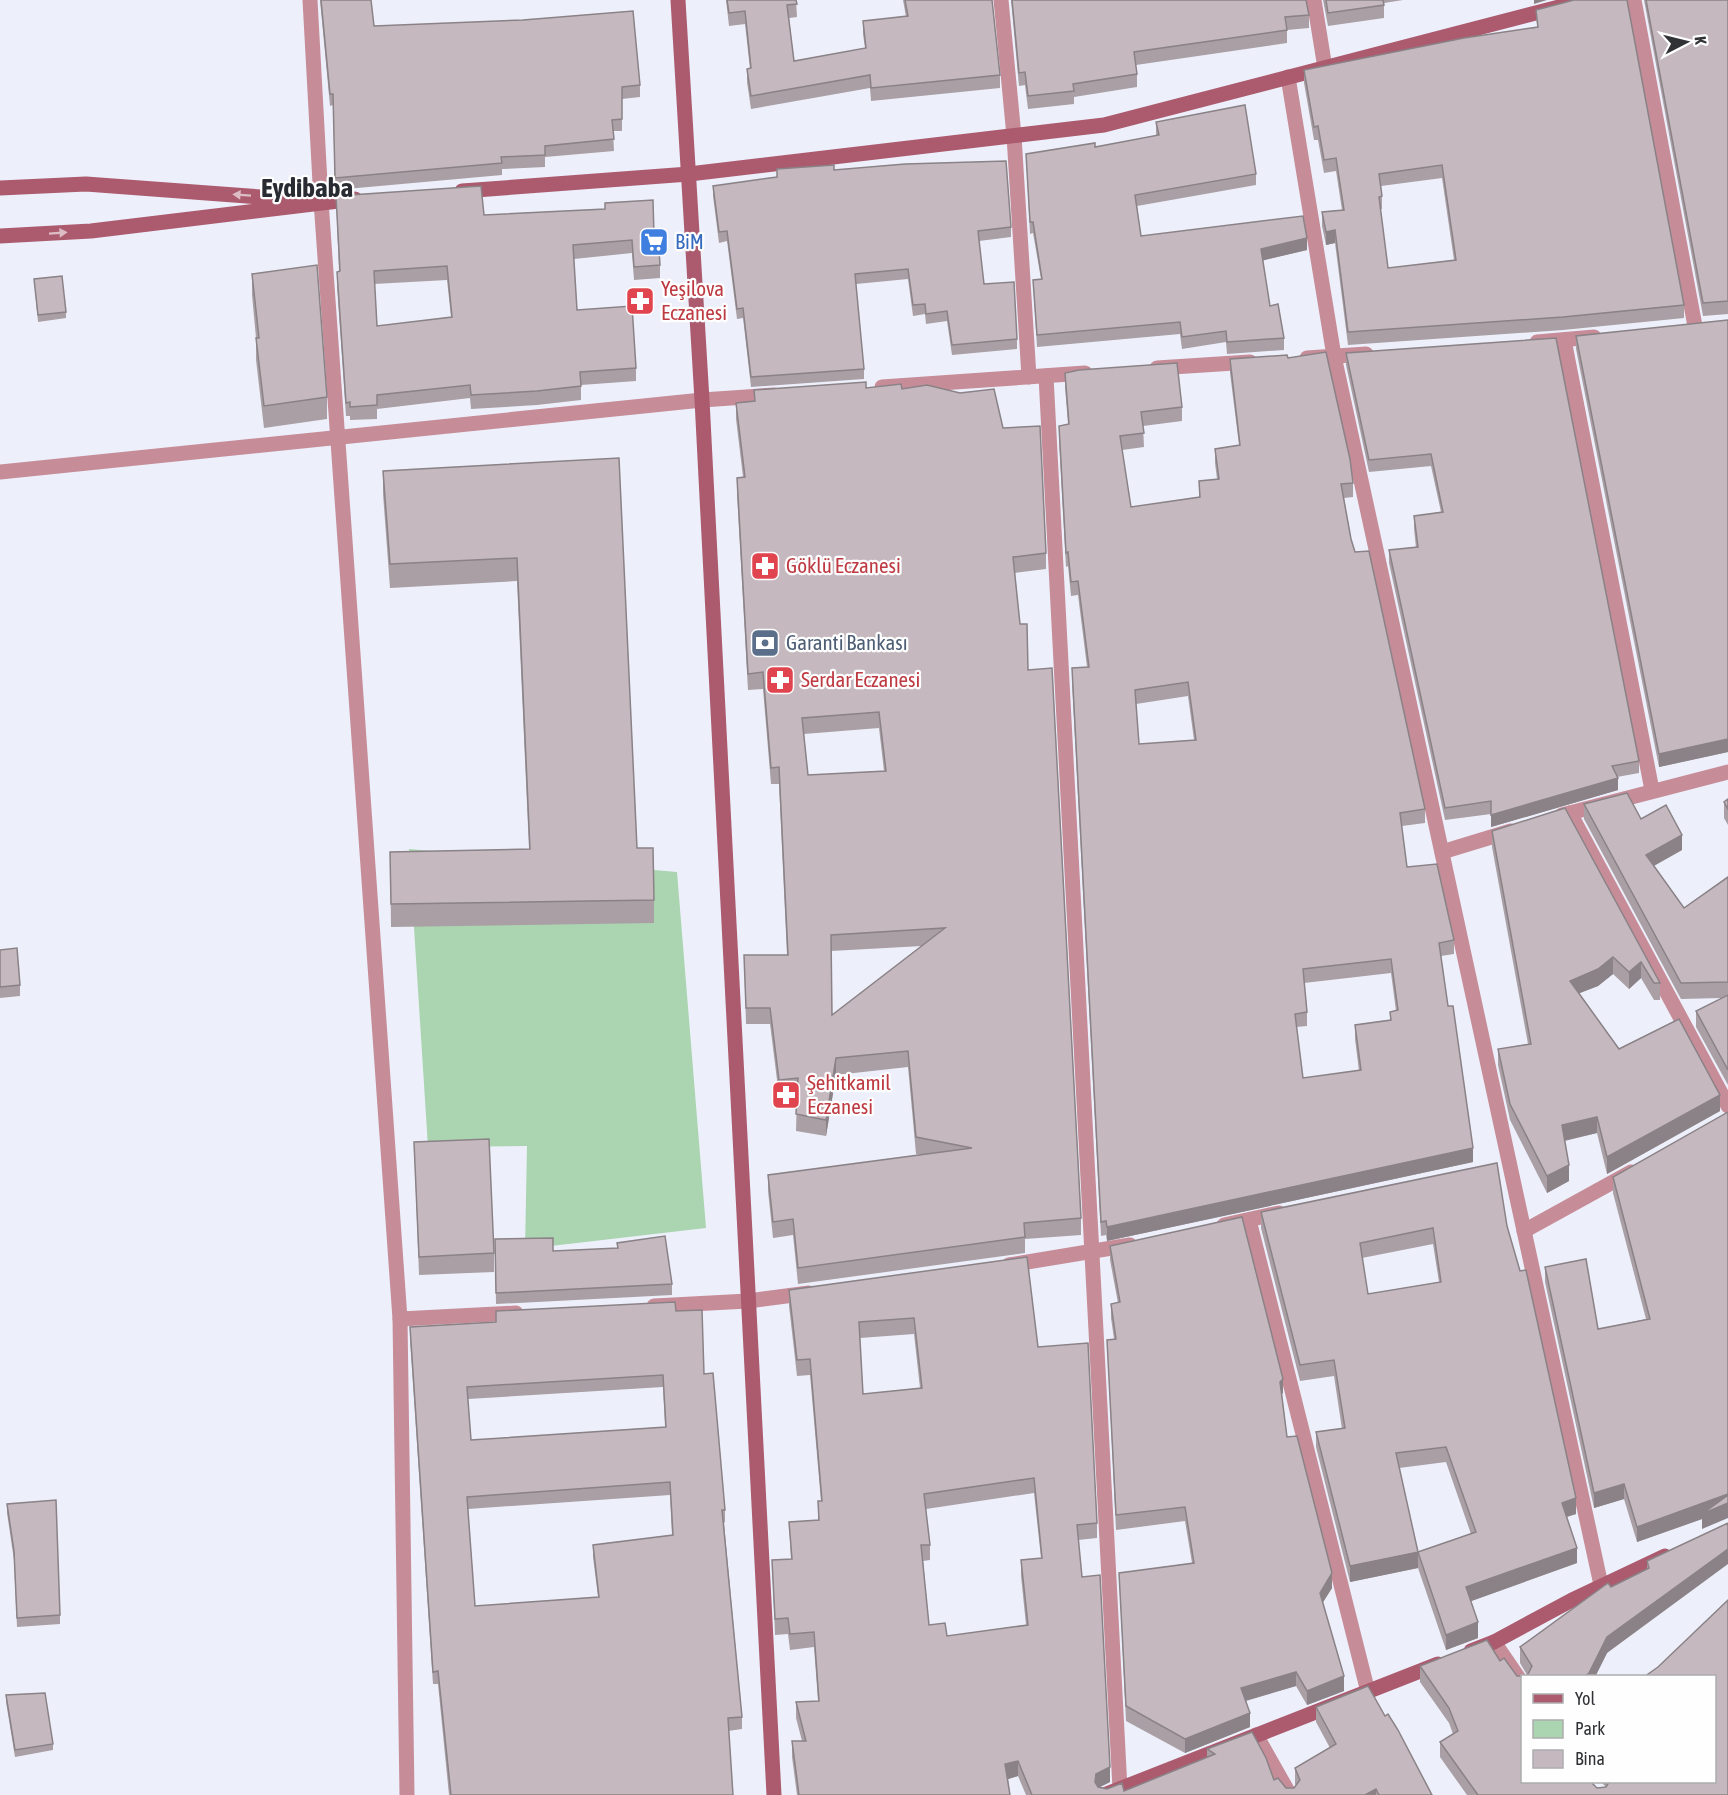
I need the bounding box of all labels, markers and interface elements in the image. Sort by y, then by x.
north arrow [1656,12,1716,72]
text: K [1691,35,1710,45]
district label: Eydibaba [261,172,353,203]
one-way arrow [232,190,251,200]
supermarket icon: BiM [638,226,670,258]
one-way arrow [49,228,68,237]
place label: BiM [675,229,704,253]
place label: Yeşilova Eczanesi [661,276,727,324]
pharmacy icon: Yeşilova Eczanesi [624,285,656,317]
pharmacy icon: Göklü Eczanesi [749,550,781,582]
place label: Göklü Eczanesi [786,553,901,577]
bank icon: Garanti Bankası [749,627,781,659]
place label: Garanti Bankası [786,630,908,654]
pharmacy icon: Serdar Eczanesi [764,664,796,696]
place label: Serdar Eczanesi [801,667,920,691]
place label: Şehitkamil Eczanesi [807,1070,891,1118]
pharmacy icon: Şehitkamil Eczanesi [770,1079,802,1111]
legend [1521,1675,1716,1783]
text: Yol [1575,1688,1595,1709]
text: Park [1575,1718,1605,1739]
text: Bina [1575,1748,1605,1769]

